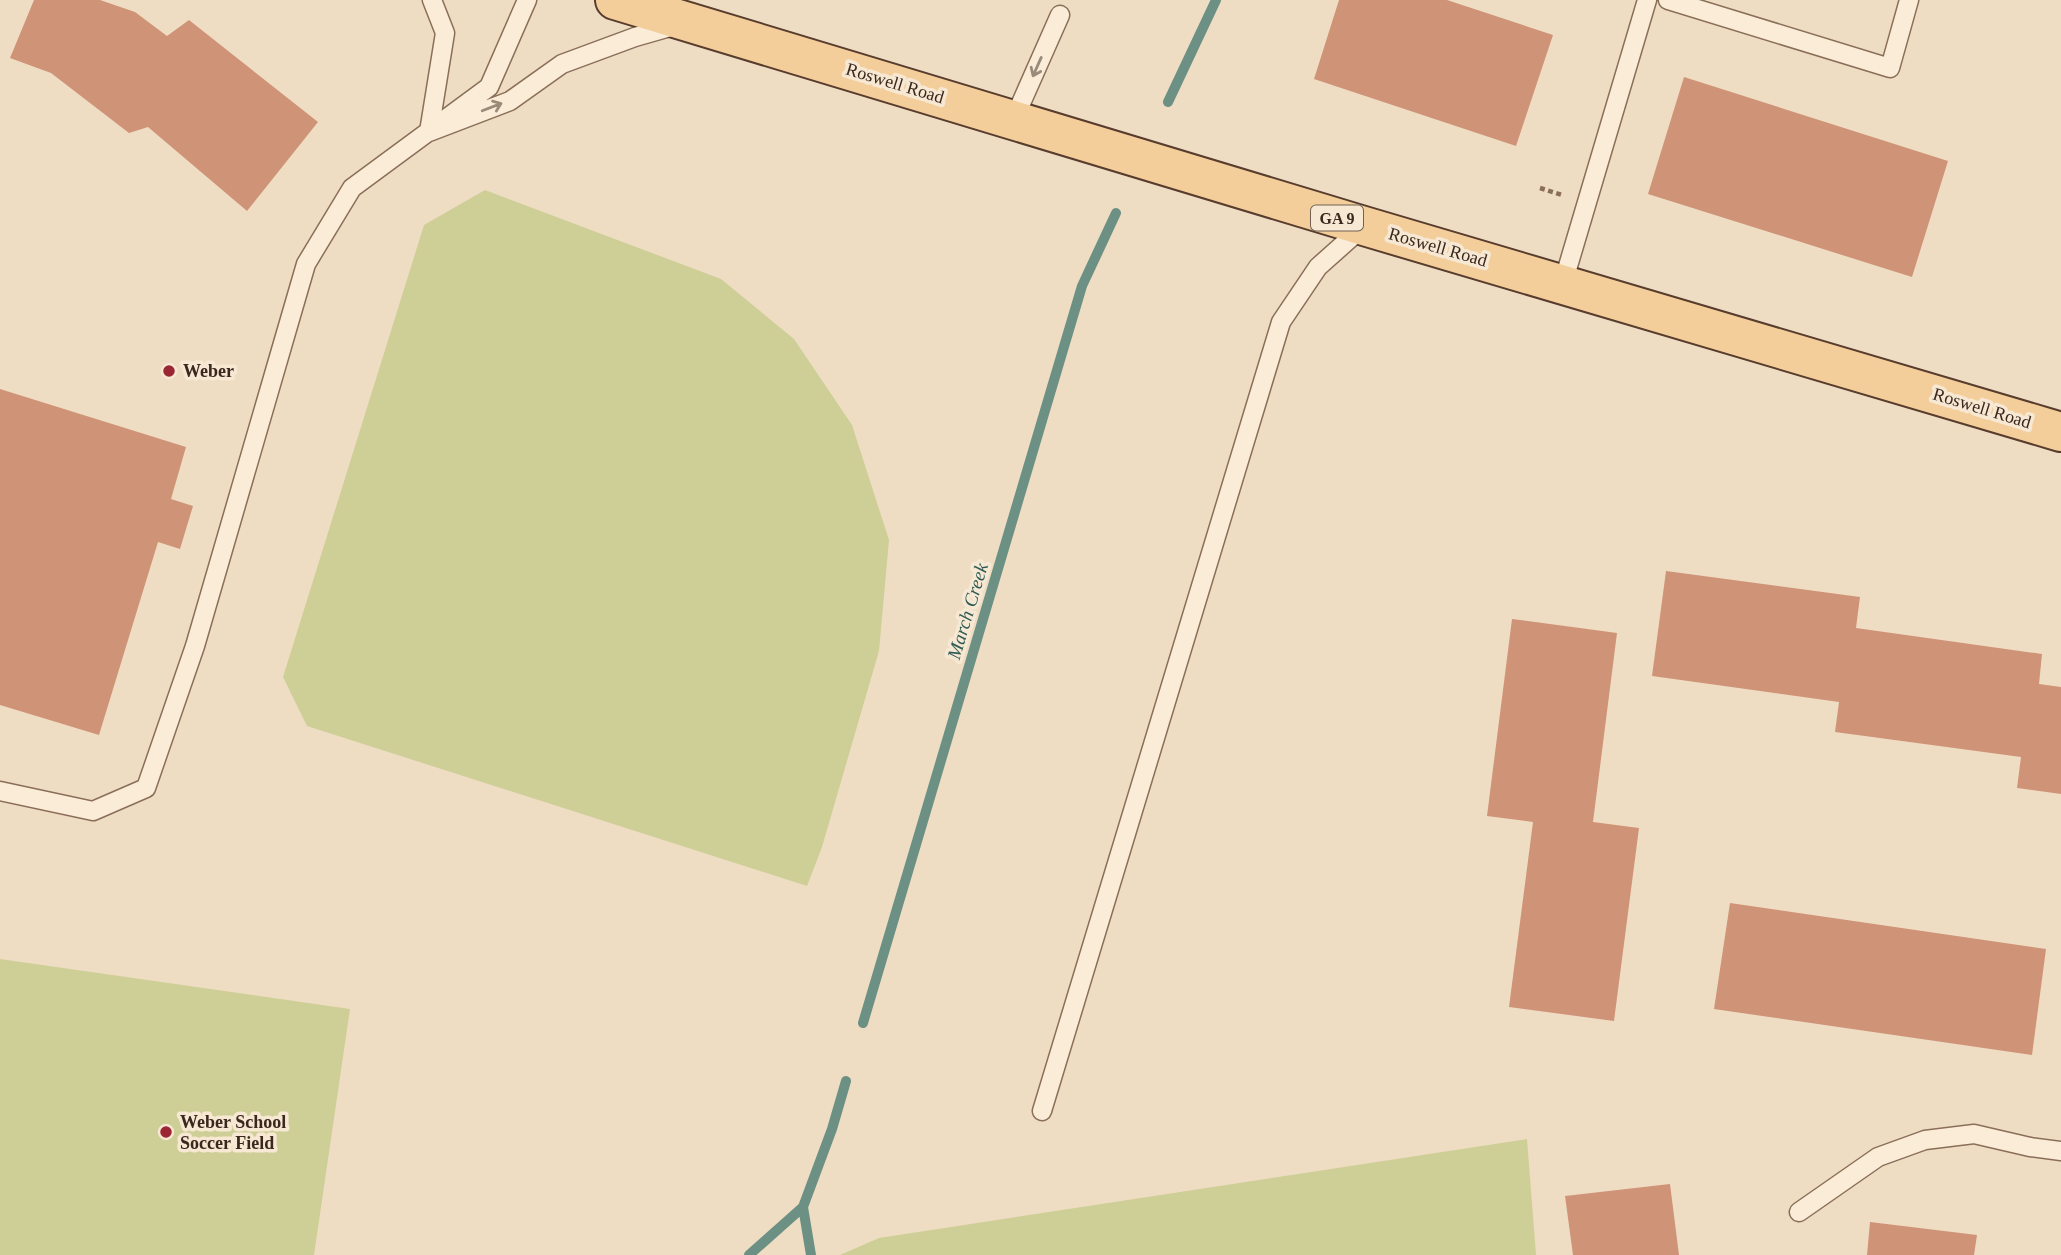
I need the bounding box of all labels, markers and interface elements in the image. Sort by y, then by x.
one-way arrow [1030,56,1043,77]
street label: Roswell Road [844,59,946,107]
one-way arrow [481,100,503,113]
road number: GA 9 [1311,206,1363,230]
street label: Roswell Road [1386,223,1490,271]
place label: Weber [183,361,234,381]
marker: Weber [161,363,177,379]
street label: Roswell Road [1931,384,2033,432]
water label: March Creek [943,560,992,663]
place label: Weber School Soccer Field [180,1112,286,1153]
marker: Weber School Soccer Field [158,1124,174,1140]

